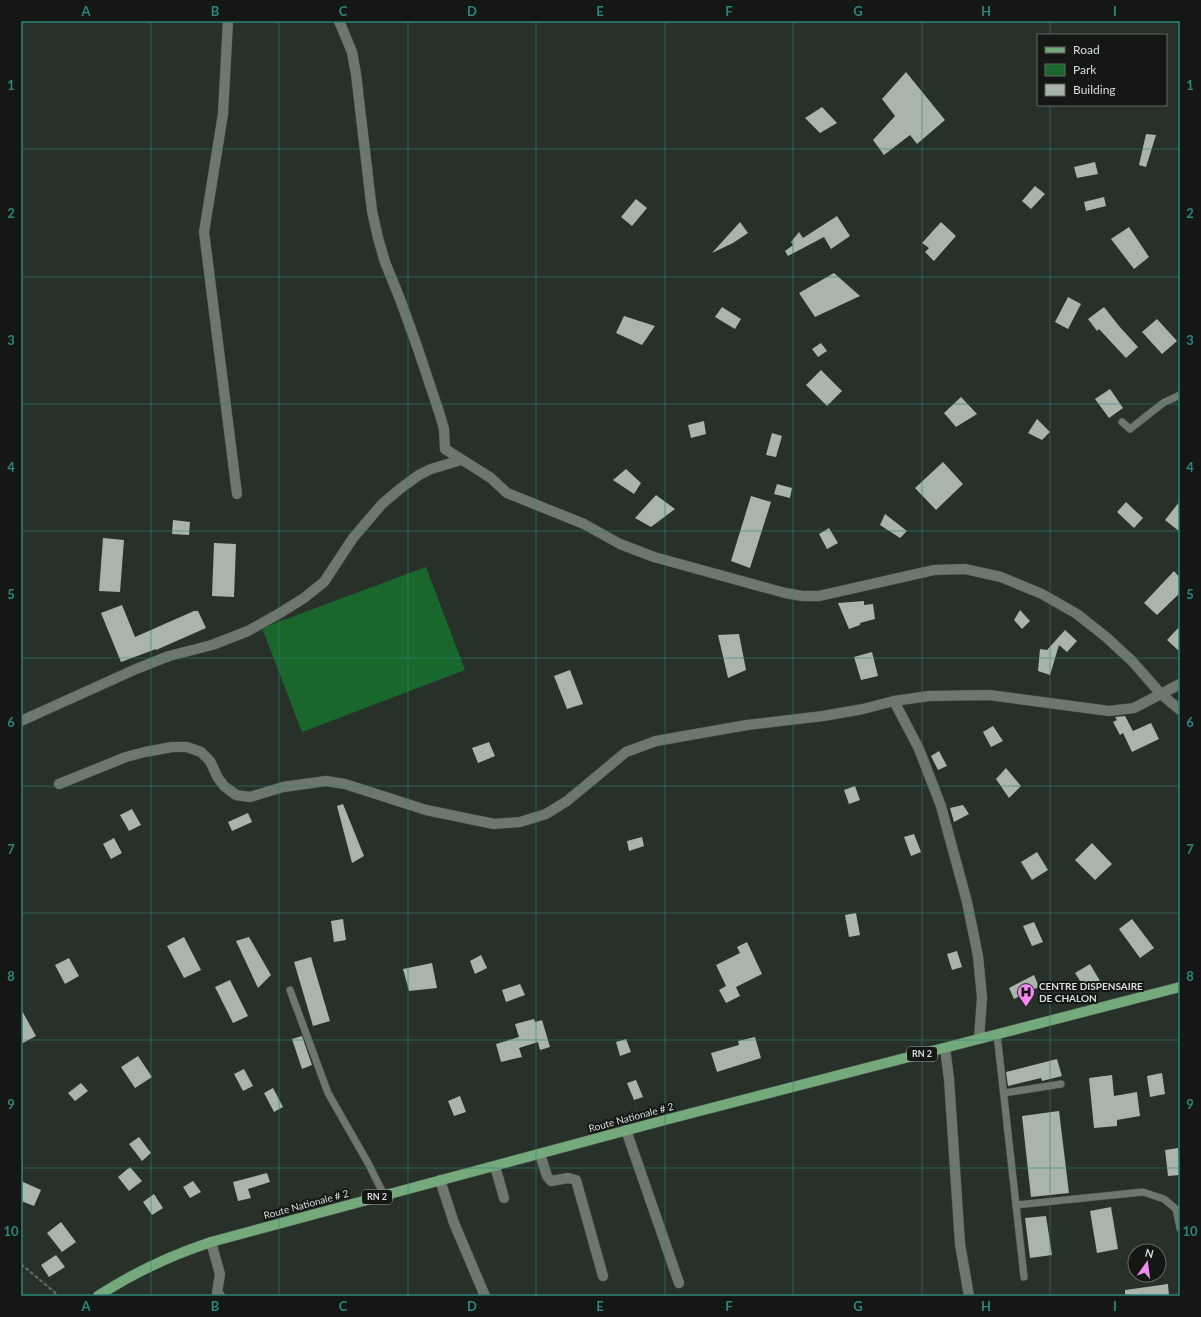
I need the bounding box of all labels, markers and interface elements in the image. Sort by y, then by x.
text: A [80,3,91,19]
text: B [211,3,220,19]
text: C [339,3,348,19]
text: D [467,3,477,19]
text: E [596,3,604,19]
text: F [725,3,733,19]
text: G [853,3,863,19]
text: H [981,3,991,19]
text: I [1113,3,1117,19]
legend [1037,34,1167,106]
text: Road [1073,42,1100,57]
text: Park [1073,62,1097,77]
text: 1 [7,77,15,93]
text: 1 [1186,77,1194,93]
text: Building [1073,82,1116,97]
text: 2 [7,205,15,221]
text: 2 [1186,205,1194,221]
text: 3 [7,332,15,348]
text: 3 [1186,332,1194,348]
text: 4 [7,459,15,475]
text: 4 [1186,459,1194,475]
text: 5 [7,586,15,602]
text: 5 [1186,586,1194,602]
text: 6 [7,714,15,730]
text: 6 [1186,714,1194,730]
text: 7 [7,841,15,857]
text: 7 [1186,841,1194,857]
text: 8 [7,968,15,984]
text: 8 [1186,968,1194,984]
place label: CENTRE DISPENSAIRE DE CHALON [1039,980,1143,1004]
hospital icon: CENTRE DISPENSAIRE DE CHALON [1016,982,1036,1007]
road number: RN 2 [907,1047,937,1061]
text: 9 [7,1096,15,1112]
text: 9 [1186,1096,1194,1112]
street label: Route Nationale # 2 [587,1100,675,1134]
street label: Route Nationale # 2 [262,1187,350,1221]
road number: RN 2 [362,1190,392,1204]
text: 10 [3,1223,19,1239]
text: 10 [1182,1223,1198,1239]
north arrow [1127,1243,1167,1283]
text: N [1144,1245,1155,1260]
text: A [80,1298,91,1314]
text: B [211,1298,220,1314]
text: C [339,1298,348,1314]
text: D [467,1298,477,1314]
text: E [596,1298,604,1314]
text: F [725,1298,733,1314]
text: G [853,1298,863,1314]
text: H [981,1298,991,1314]
text: I [1113,1298,1117,1314]

